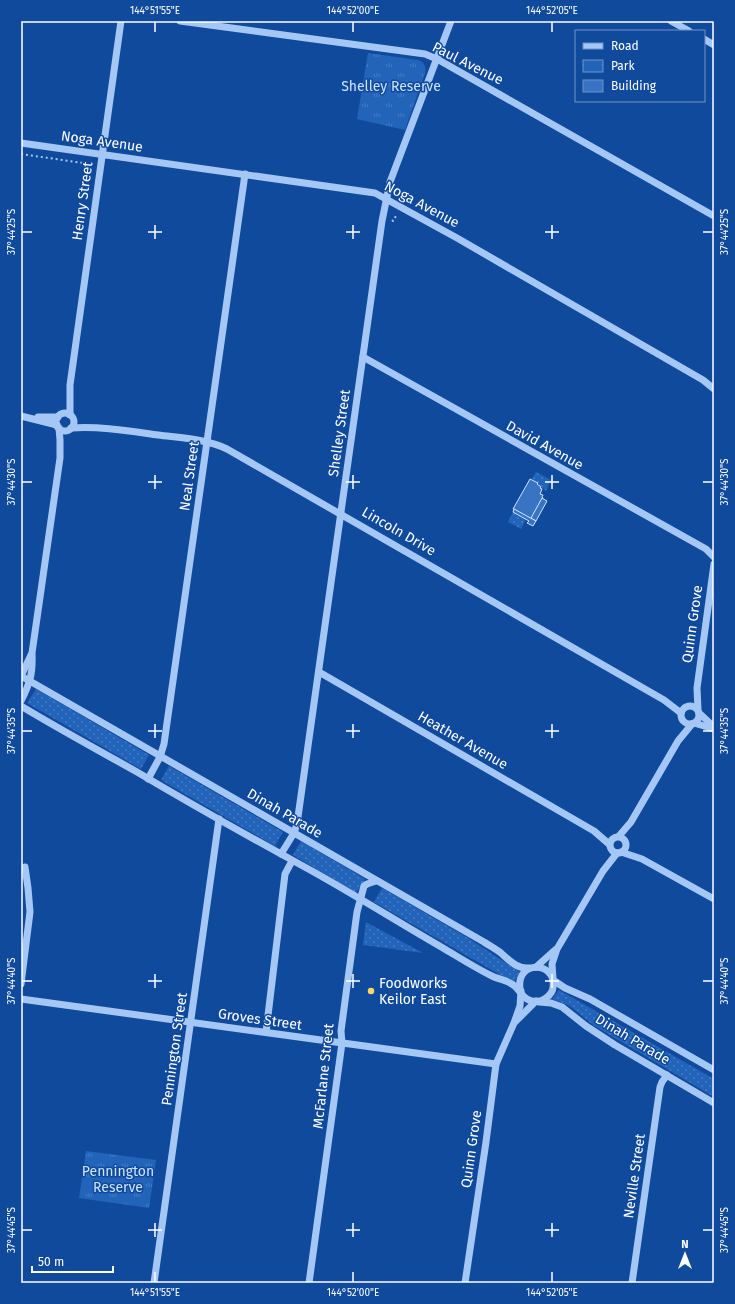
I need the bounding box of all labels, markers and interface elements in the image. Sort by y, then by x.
text: 144°51'55"E [130,5,180,17]
text: 144°52'00"E [327,5,379,17]
text: 144°52'05"E [526,5,578,17]
legend [575,30,705,102]
street label: Paul Avenue [429,38,506,89]
text: Road [611,39,639,53]
text: Park [611,59,635,73]
park label: Shelley Reserve [341,78,441,95]
text: Building [611,79,657,93]
street label: Noga Avenue [60,127,144,156]
street label: Henry Street [69,160,97,242]
street label: Noga Avenue [381,178,462,231]
text: 37°44'25"S [6,208,18,255]
text: 37°44'25"S [719,208,731,255]
street label: Shelley Street [325,388,354,478]
street label: David Avenue [503,417,586,474]
street label: Neal Street [176,439,203,512]
text: 37°44'30"S [6,458,18,505]
text: 37°44'30"S [719,458,731,505]
street label: Lincoln Drive [359,503,439,559]
street label: Quinn Grove [679,584,706,664]
text: 37°44'35"S [6,707,18,754]
text: 37°44'35"S [719,707,731,754]
street label: Heather Avenue [415,708,511,773]
street label: Dinah Parade [244,785,325,842]
text: 37°44'40"S [6,957,18,1004]
text: 37°44'40"S [719,957,731,1004]
place label: Foodworks Keilor East [379,975,448,1008]
marker: Foodworks Keilor East [366,986,376,996]
street label: Pennington Street [158,990,191,1107]
street label: Groves Street [217,1005,304,1034]
street label: Dinah Parade [592,1010,673,1068]
street label: McFarlane Street [310,1022,338,1130]
street label: Quinn Grove [458,1109,485,1189]
street label: Neville Street [620,1132,649,1220]
park label: Pennington Reserve [82,1163,154,1196]
text: 37°44'45"S [6,1206,18,1253]
text: 37°44'45"S [719,1206,731,1253]
north arrow [665,1234,705,1274]
text: N [681,1238,689,1251]
scale bar [32,1248,113,1274]
text: 50 m [38,1255,64,1269]
text: 144°51'55"E [130,1287,180,1299]
text: 144°52'00"E [327,1287,379,1299]
text: 144°52'05"E [526,1287,578,1299]

